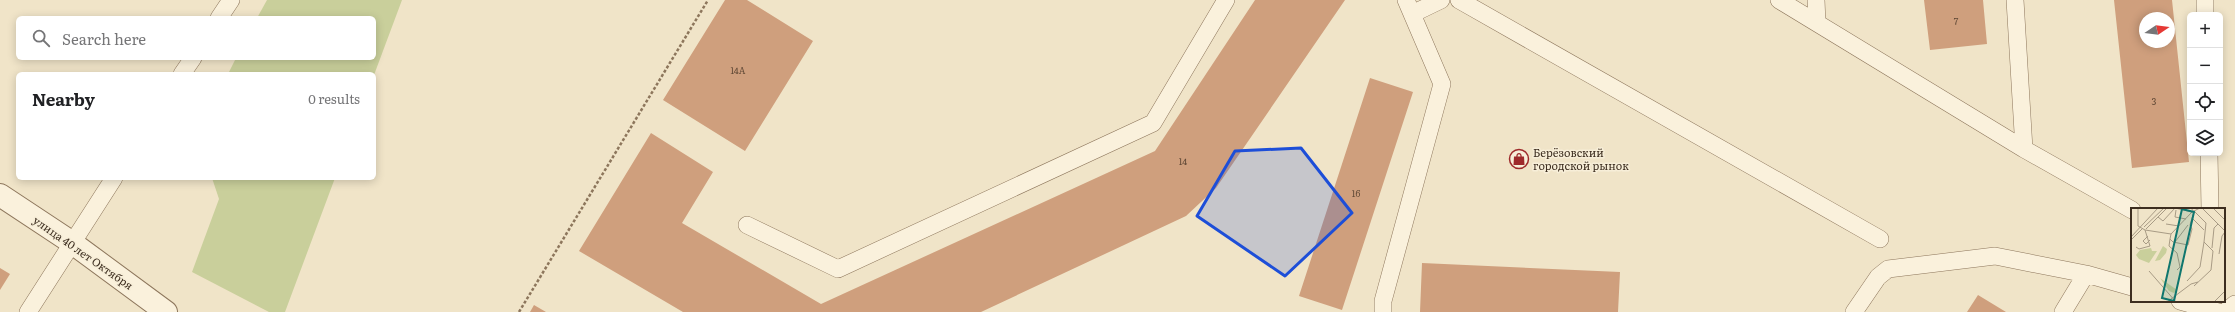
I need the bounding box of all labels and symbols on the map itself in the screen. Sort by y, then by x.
north arrow [2139,12,2175,48]
house number: 7 [1954,14,1959,28]
house number: 14А [731,63,746,77]
house number: 3 [2152,94,2157,108]
place label: Берёзовский городской рынок [1533,144,1629,173]
shop icon: Берёзовский городской рынок [1508,148,1530,170]
house number: 14 [1179,154,1187,168]
house number: 16 [1352,186,1360,200]
inset map [2131,208,2225,302]
street label: улица 40 лет Октября [30,212,137,293]

